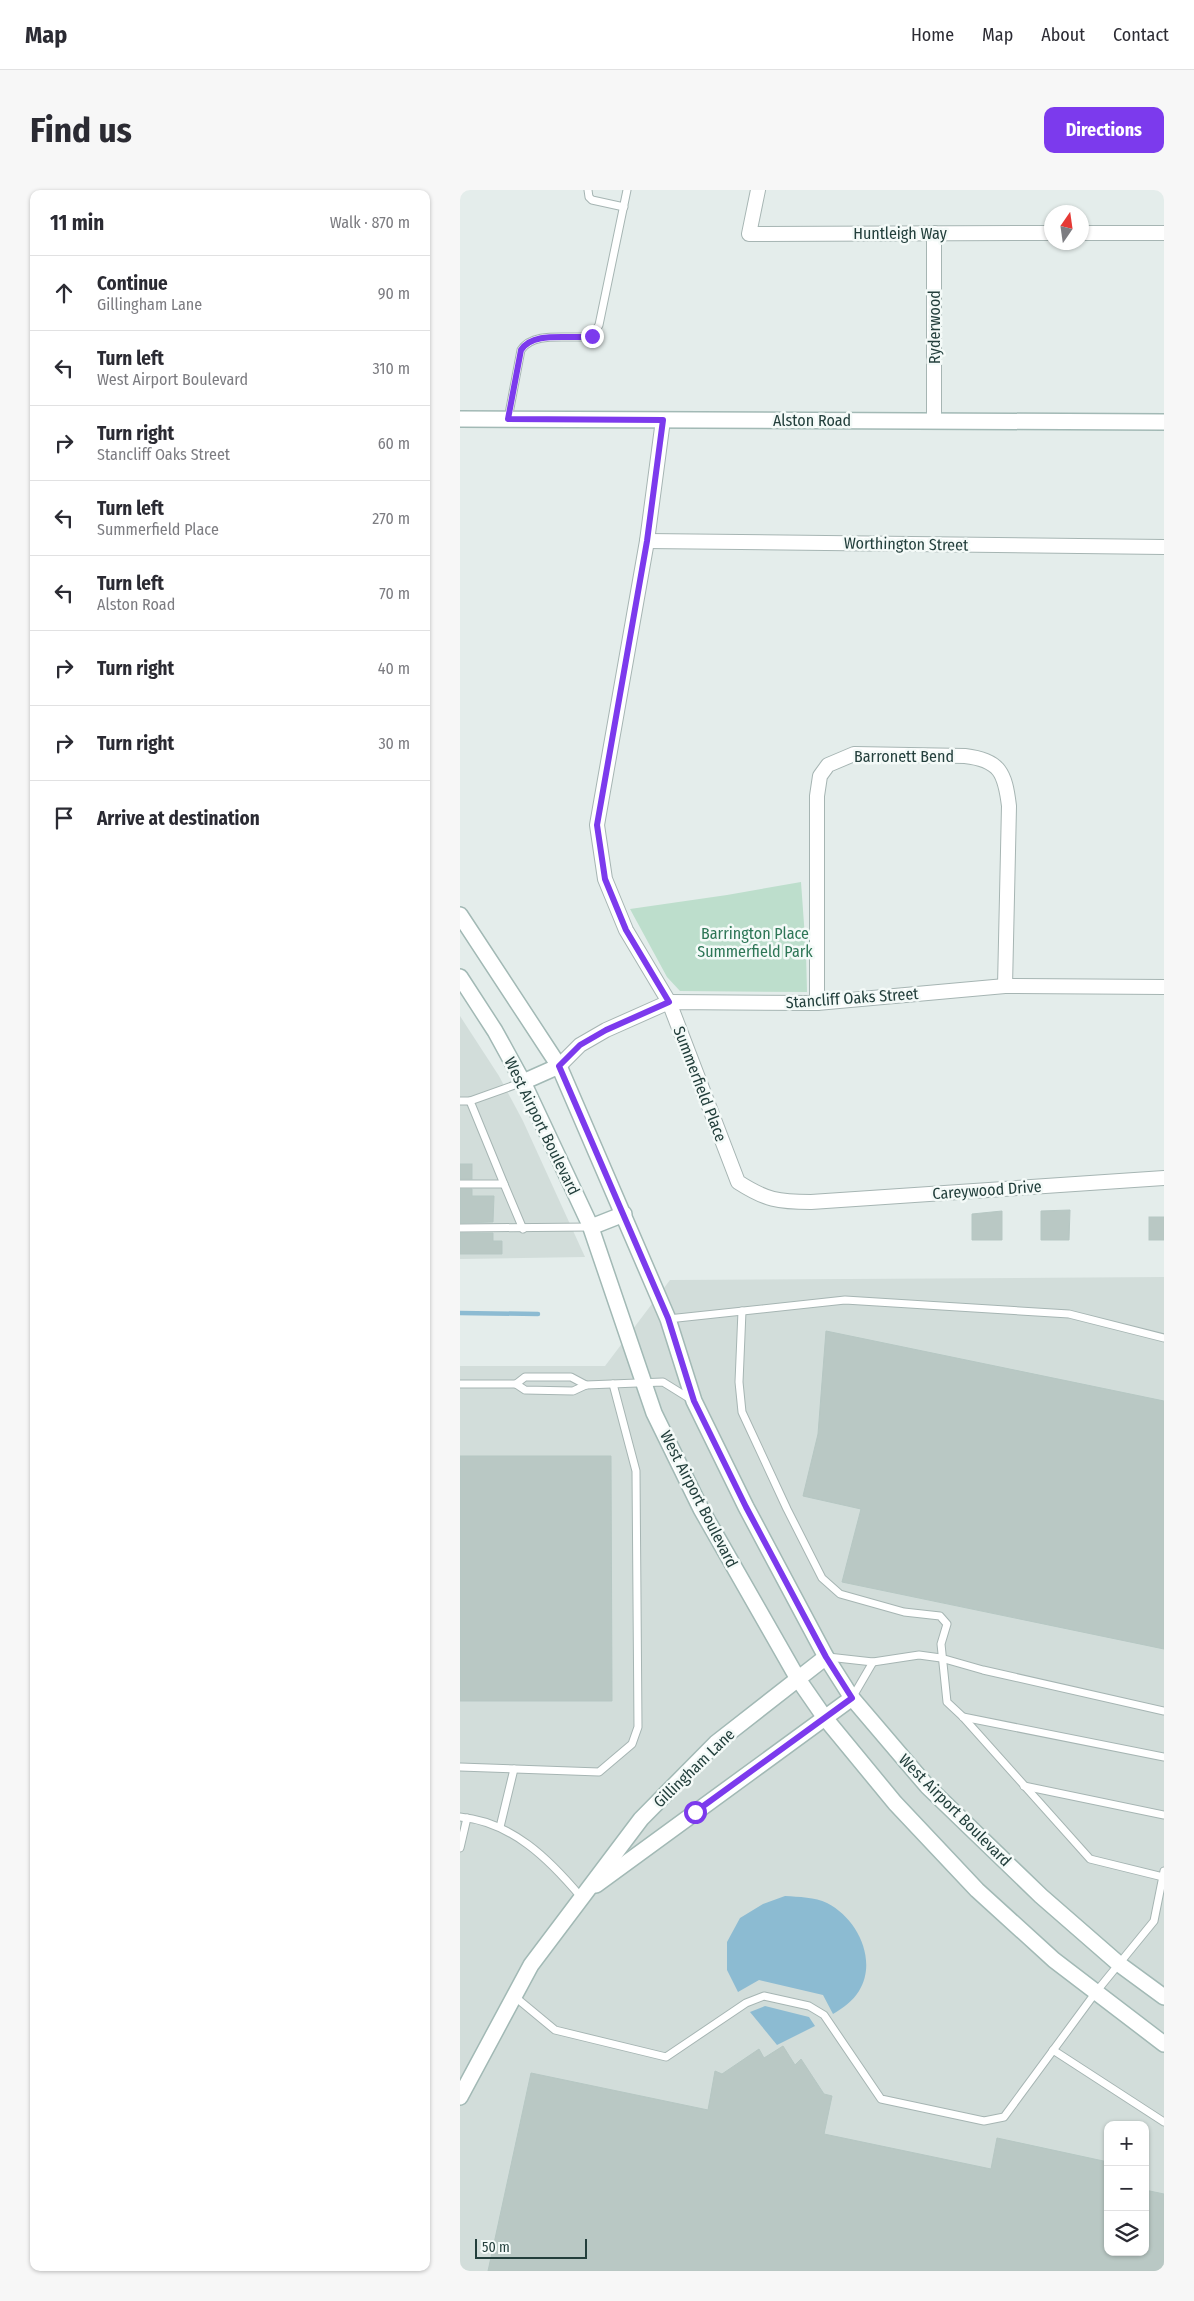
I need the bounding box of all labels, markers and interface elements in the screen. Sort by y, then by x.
text: Map [25,21,67,49]
text: Home [911,24,954,46]
text: Map [982,24,1013,46]
text: About [1041,24,1085,46]
text: Contact [1113,24,1169,46]
button: Directions [1044,107,1164,153]
text: Find us [30,109,132,151]
north arrow [1044,205,1089,250]
text: 11 min [50,210,104,236]
text: Walk · 870 m [330,213,410,232]
street label: Huntleigh Way [853,224,948,243]
text: Continue [97,272,168,295]
icon: ahead [50,279,78,307]
text: 90 m [378,284,410,303]
street label: Ryderwood [925,290,944,364]
text: Gillingham Lane [97,295,202,314]
route end [581,325,604,348]
text: Turn left [97,347,164,370]
icon: left [50,354,78,382]
text: 310 m [373,359,410,378]
text: West Airport Boulevard [97,370,248,389]
street label: Alston Road [773,411,851,430]
text: Turn right [97,422,174,445]
icon: right [50,429,78,457]
text: 60 m [378,434,410,453]
text: Stancliff Oaks Street [97,445,230,464]
text: Turn left [97,497,164,520]
icon: left [50,504,78,532]
text: 270 m [372,509,410,528]
text: Summerfield Place [97,520,219,539]
street label: Worthington Street [844,533,969,555]
text: Turn left [97,572,164,595]
icon: left [50,579,78,607]
text: 70 m [379,584,410,603]
text: Alston Road [97,595,175,614]
icon: right [50,654,78,682]
text: Turn right [97,657,174,680]
text: 40 m [378,659,410,678]
icon: right [50,729,78,757]
text: Turn right [97,732,174,755]
text: 30 m [378,734,410,753]
street label: Barronett Bend [854,747,954,766]
icon: arrive [50,804,78,832]
text: Arrive at destination [97,807,260,830]
park label: Barrington Place Summerfield Park [697,924,813,961]
street label: Stancliff Oaks Street [785,984,920,1012]
street label: Summerfield Place [669,1024,731,1144]
street label: West Airport Boulevard [500,1054,584,1198]
street label: Careywood Drive [932,1177,1042,1203]
street label: West Airport Boulevard [656,1427,742,1571]
street label: Gillingham Lane [650,1725,738,1811]
street label: West Airport Boulevard [895,1750,1015,1870]
route start [684,1801,707,1824]
map controls [1104,2121,1149,2256]
button: + [1104,2121,1149,2166]
button: − [1104,2166,1149,2211]
button: layers [1104,2211,1149,2256]
scale bar [475,2236,588,2259]
text: 50 m [482,2239,510,2256]

